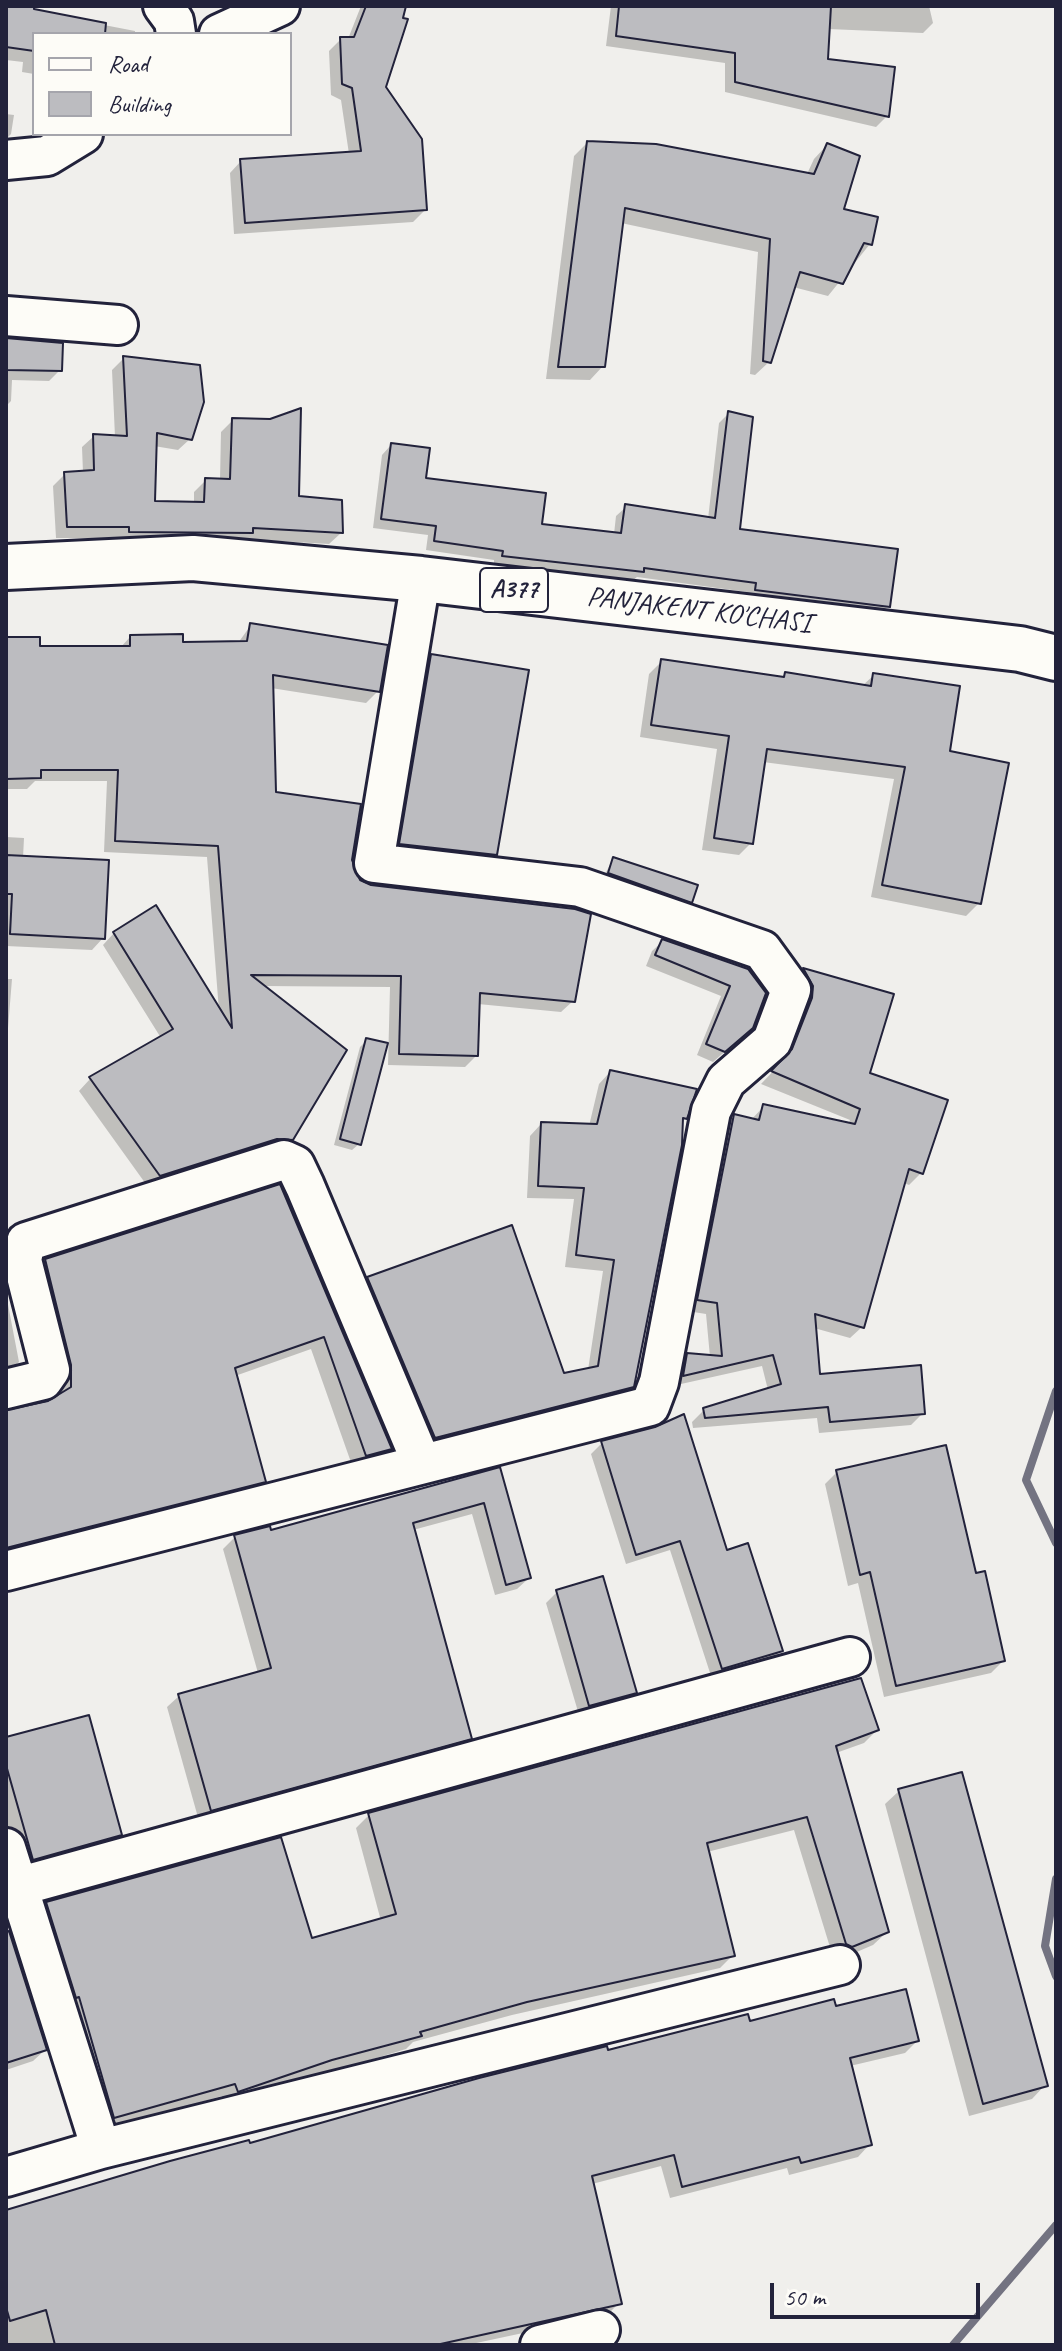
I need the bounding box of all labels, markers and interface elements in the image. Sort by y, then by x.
legend [32,32,292,136]
text: Road [108,49,148,79]
text: Building [108,89,171,119]
road number: A377 [480,568,548,612]
street label: PANJAKENT KO'CHASI [585,581,813,641]
scale bar [774,2267,984,2317]
text: 50 m [784,2282,825,2312]

